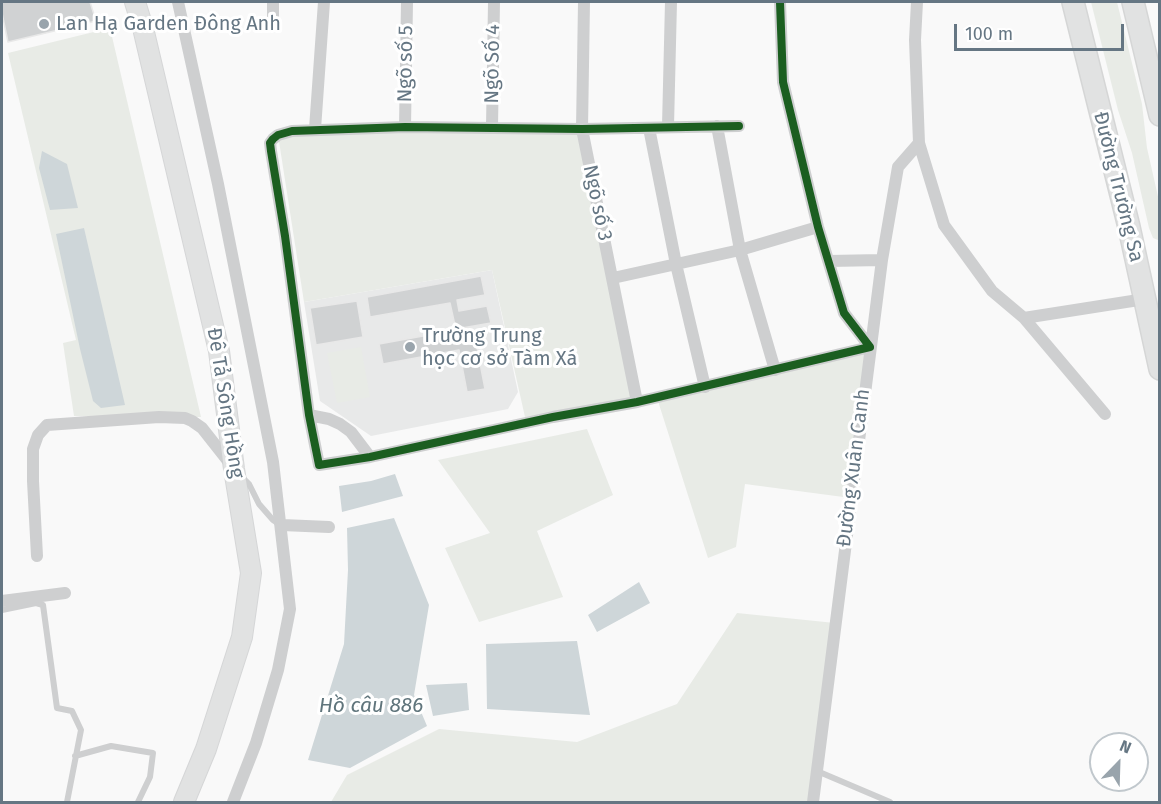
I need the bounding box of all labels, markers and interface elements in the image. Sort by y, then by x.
place label: Lan Hạ Garden Đông Anh [56,12,281,36]
scale bar [957,12,1126,50]
marker: Lan Hạ Garden Đông Anh [37,17,51,31]
text: 100 m [965,23,1013,45]
street label: Ngõ Số 4 [480,24,506,104]
street label: Ngõ số 5 [393,25,419,103]
street label: Đường Trường Sa [1088,109,1148,265]
street label: Ngõ số 3 [577,163,617,243]
place label: Trường Trung học cơ sở Tàm Xá [422,324,577,371]
street label: Đê Tả Sông Hồng [201,326,249,480]
marker: Trường Trung học cơ sở Tàm Xá [403,340,417,354]
street label: Đường Xuân Canh [832,387,876,549]
water label: Hồ câu 886 [319,693,423,719]
north arrow [1089,732,1149,792]
text: N [1117,736,1134,758]

